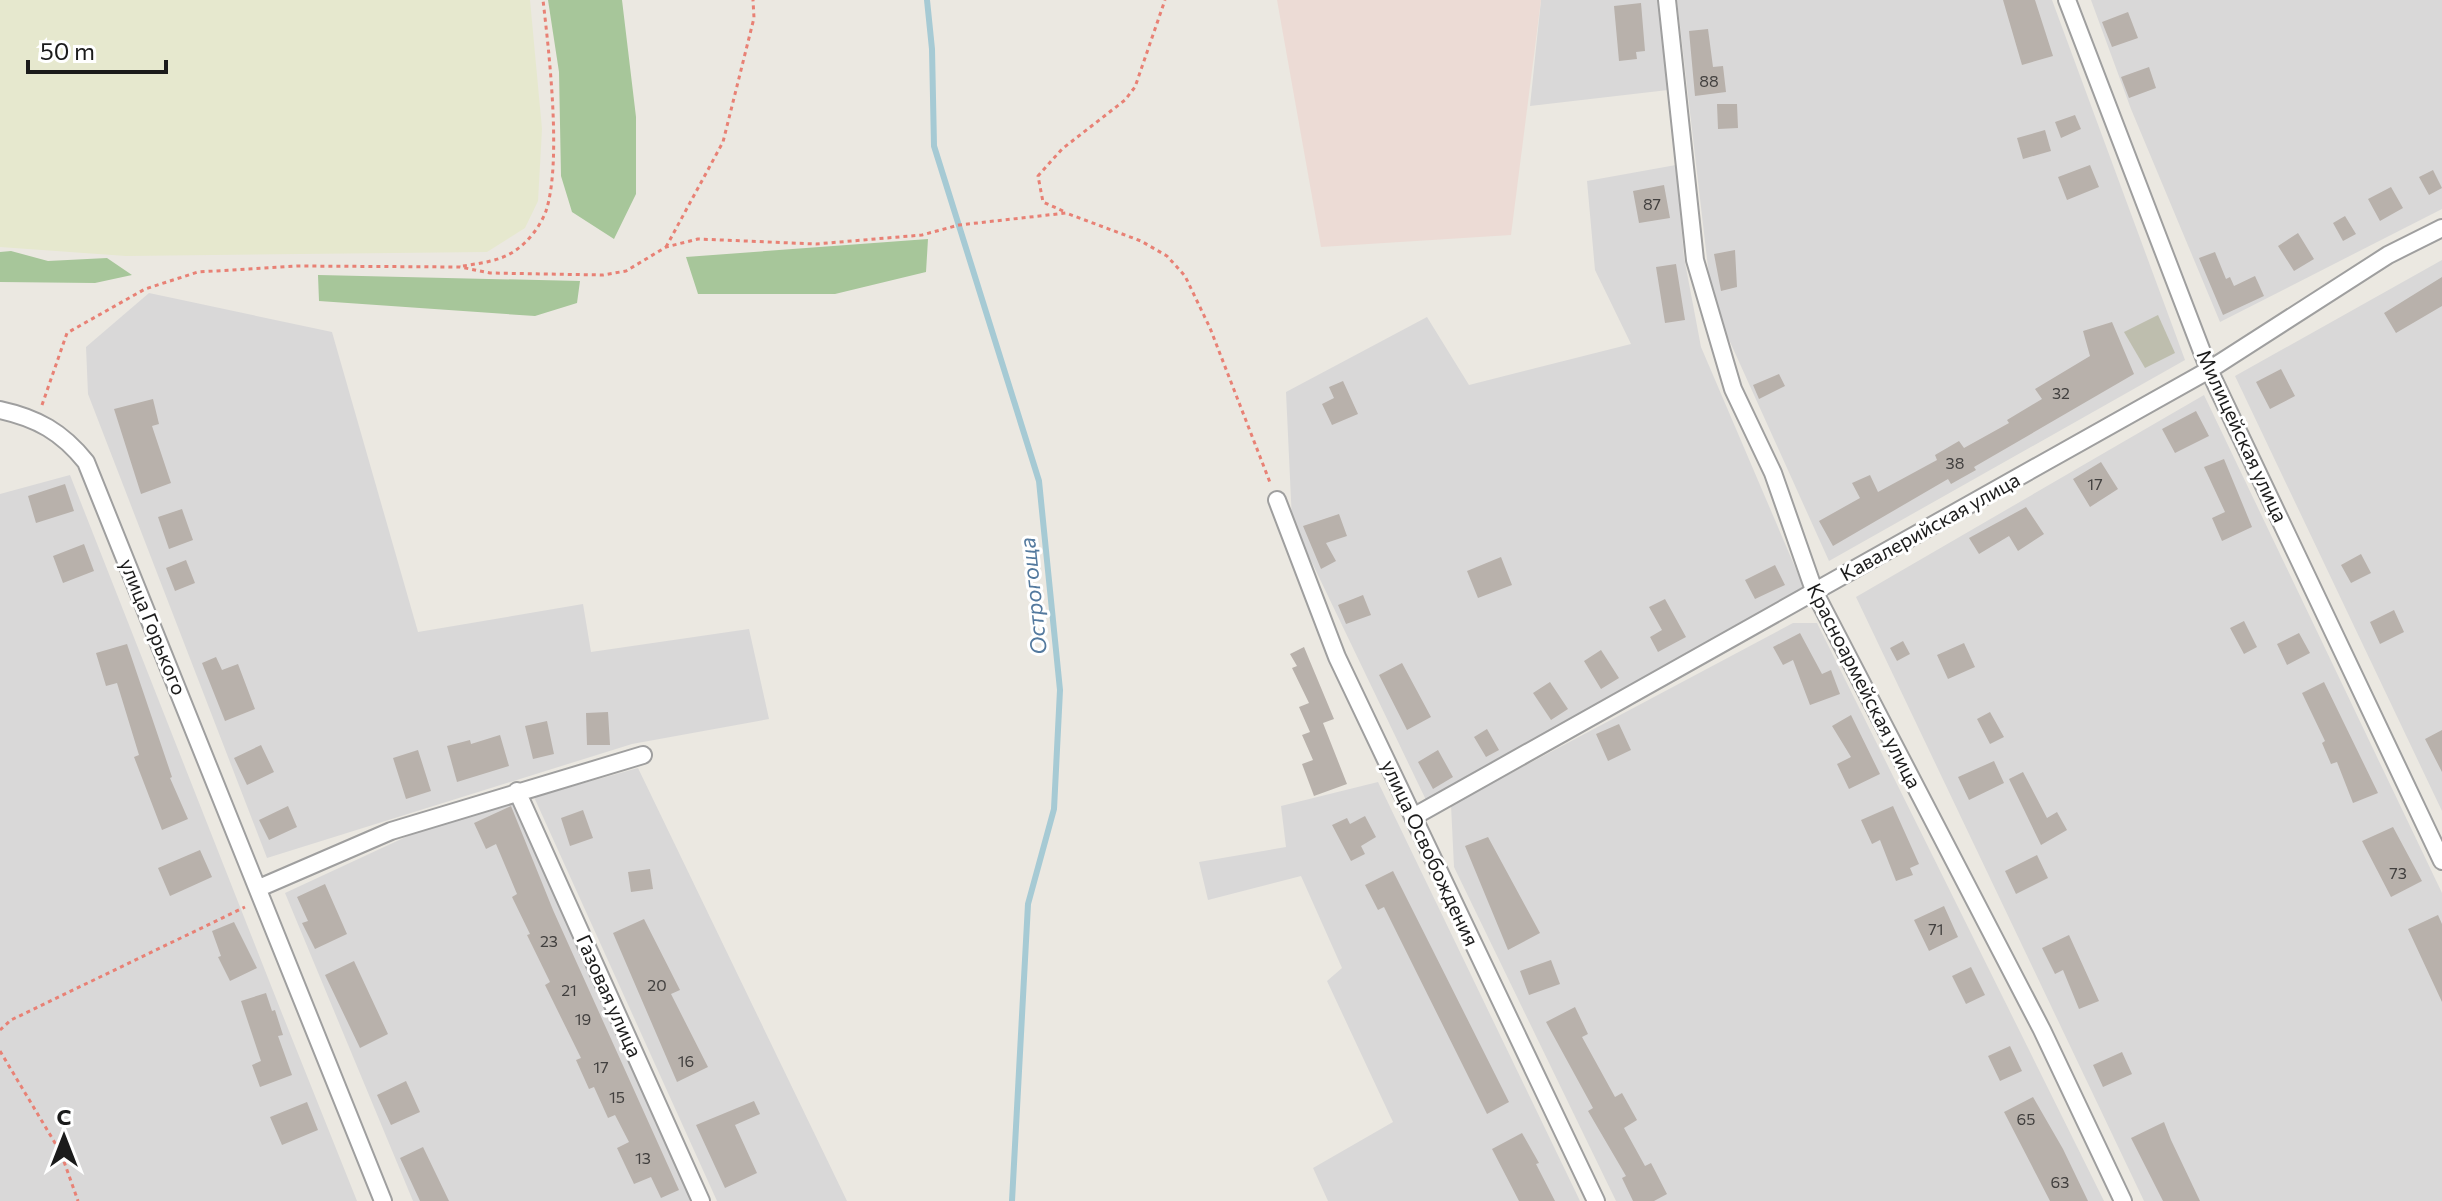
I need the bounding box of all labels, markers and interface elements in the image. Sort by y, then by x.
scale bar [28,24,166,74]
text: 50 m [40,36,95,65]
house number: 88 [1699,71,1719,90]
house number: 87 [1643,194,1661,213]
street label: Милицейская улица [2192,346,2293,526]
house number: 32 [2052,383,2070,402]
house number: 38 [1946,453,1964,472]
street label: Кавалерийская улица [1836,467,2023,585]
house number: 17 [2087,474,2103,493]
water label: Острогоща [1013,536,1052,656]
street label: улица Горького [116,555,192,698]
street label: Красноармейская улица [1803,579,1927,792]
street label: улица Освобождения [1377,756,1485,949]
house number: 73 [2389,863,2407,882]
house number: 71 [1928,919,1944,938]
house number: 23 [540,931,558,950]
street label: Газовая улица [572,931,648,1061]
house number: 20 [647,975,667,994]
house number: 21 [561,980,577,999]
house number: 19 [575,1009,591,1028]
house number: 16 [678,1051,694,1070]
house number: 17 [593,1057,609,1076]
house number: 15 [609,1087,625,1106]
north arrow [24,1097,104,1177]
text: С [56,1103,72,1130]
house number: 65 [2017,1109,2035,1128]
house number: 13 [635,1148,651,1167]
house number: 63 [2051,1172,2069,1191]

